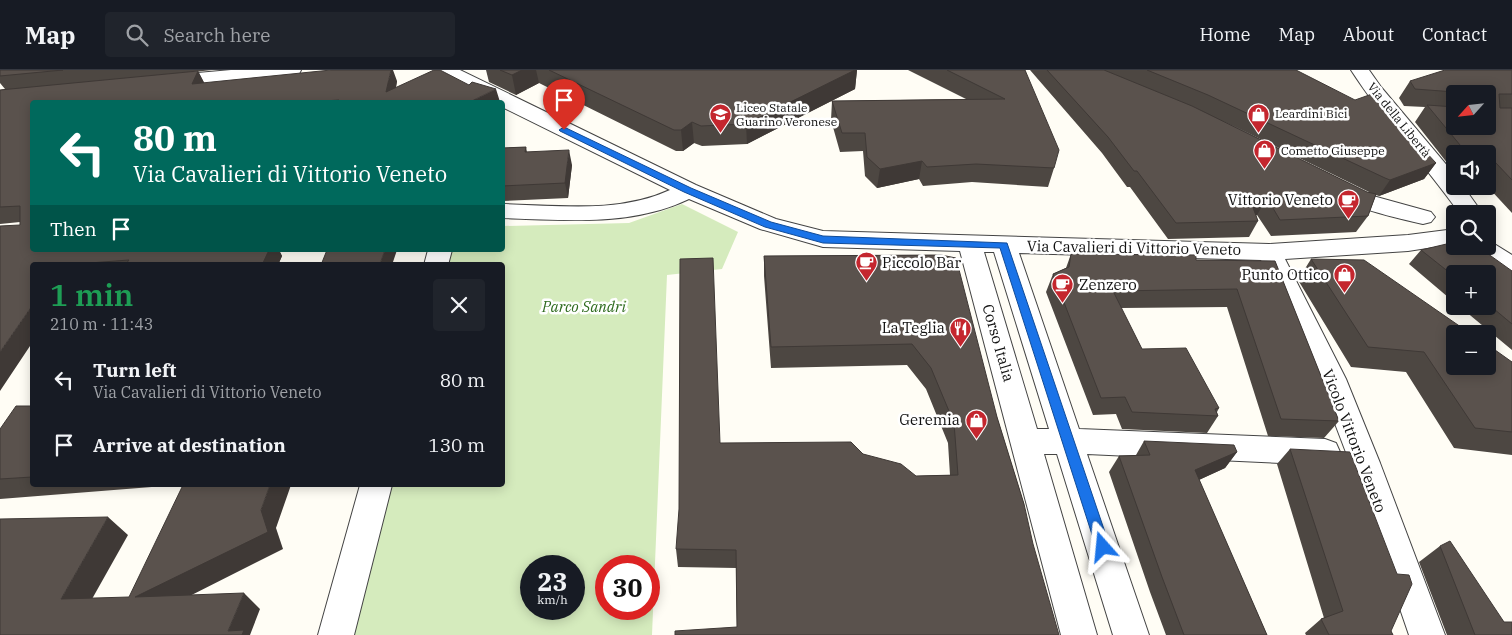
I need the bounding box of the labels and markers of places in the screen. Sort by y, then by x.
pin [543,79,585,130]
place label: Liceo Statale Guarino Veronese [736,100,837,129]
shop icon: Leardini Bici [1247,102,1271,133]
school or university icon: Liceo Statale Guarino Veronese [708,103,732,134]
place label: Leardini Bici [1275,106,1348,121]
shop icon: Cometto Giuseppe [1253,139,1277,170]
place label: Cometto Giuseppe [1281,143,1385,158]
cafe icon: Vittorio Veneto [1337,188,1361,219]
place label: Vittorio Veneto [1228,190,1333,209]
cafe icon: Piccolo Bar [854,251,878,282]
place label: Piccolo Bar [882,253,961,272]
shop icon: Punto Ottico [1333,263,1357,294]
place label: Punto Ottico [1242,265,1329,284]
cafe icon: Zenzero [1051,273,1075,304]
place label: Zenzero [1079,275,1137,294]
restaurant icon: La Teglia [949,316,973,347]
place label: La Teglia [882,318,945,337]
shop icon: Geremia [964,408,988,439]
place label: Geremia [899,410,960,429]

